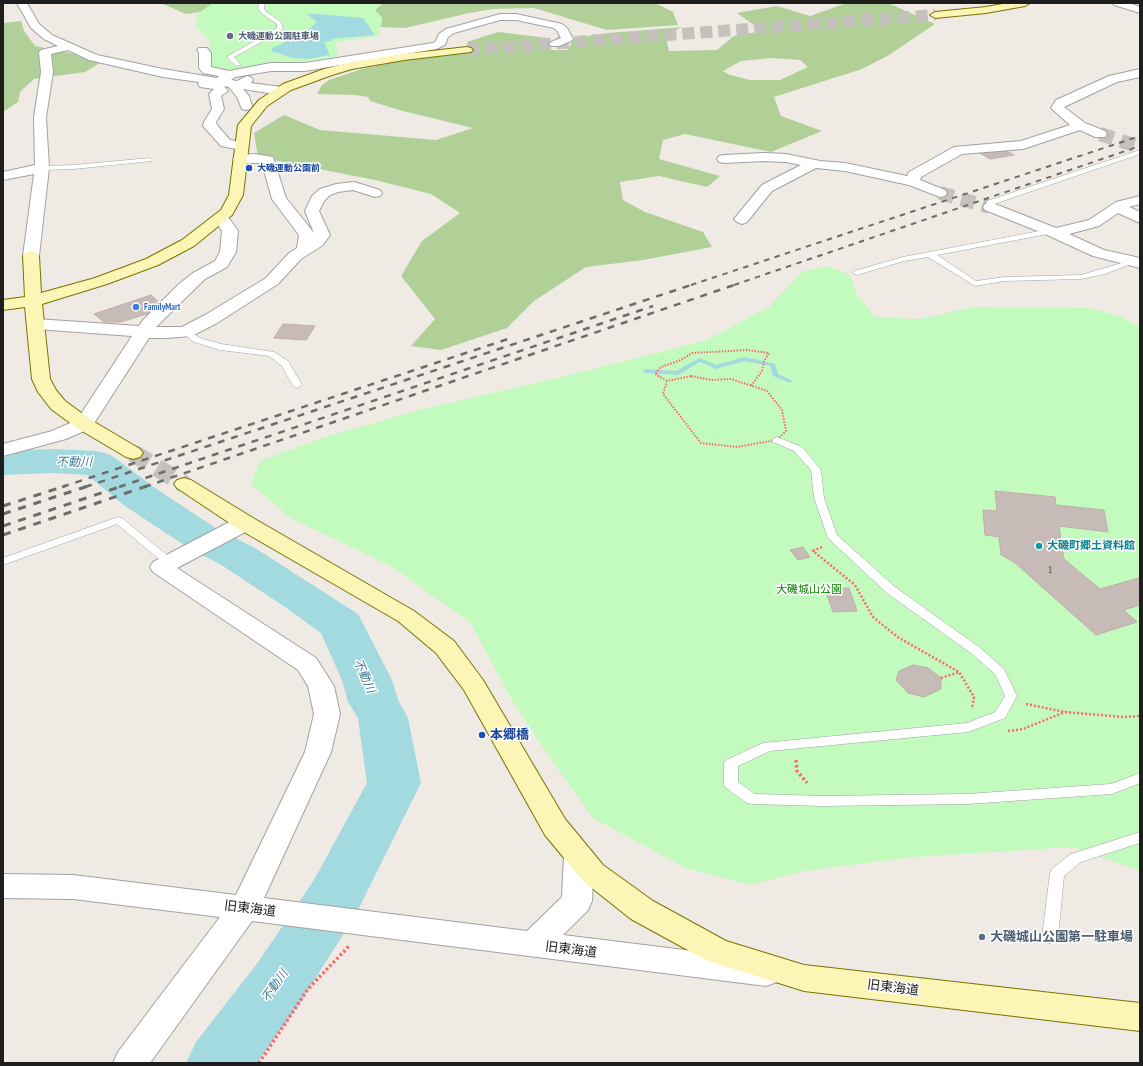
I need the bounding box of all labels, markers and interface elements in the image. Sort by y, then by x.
marker: 大磯運動公園駐車場 [225,31,235,41]
place label: 大磯運動公園駐車場 [238,31,319,41]
marker: 大磯運動公園前 [244,163,254,173]
place label: 大磯運動公園前 [257,163,320,173]
marker: FamilyMart [131,302,141,312]
place label: FamilyMart [144,302,180,312]
water label: 不動川 [56,456,92,470]
place label: 大磯町郷土資料館 [1047,539,1135,553]
marker: 大磯町郷土資料館 [1034,541,1044,551]
house number: 1 [1048,565,1052,575]
park label: 大磯城山公園 [776,583,842,597]
water label: 不動川 [350,657,378,695]
place label: 本郷橋 [490,727,529,743]
marker: 本郷橋 [477,730,487,740]
street label: 旧東海道 [223,898,277,920]
place label: 大磯城山公園第一駐車場 [990,929,1133,945]
marker: 大磯城山公園第一駐車場 [977,932,987,942]
street label: 旧東海道 [544,939,598,961]
water label: 不動川 [259,967,291,1005]
street label: 旧東海道 [866,977,920,999]

